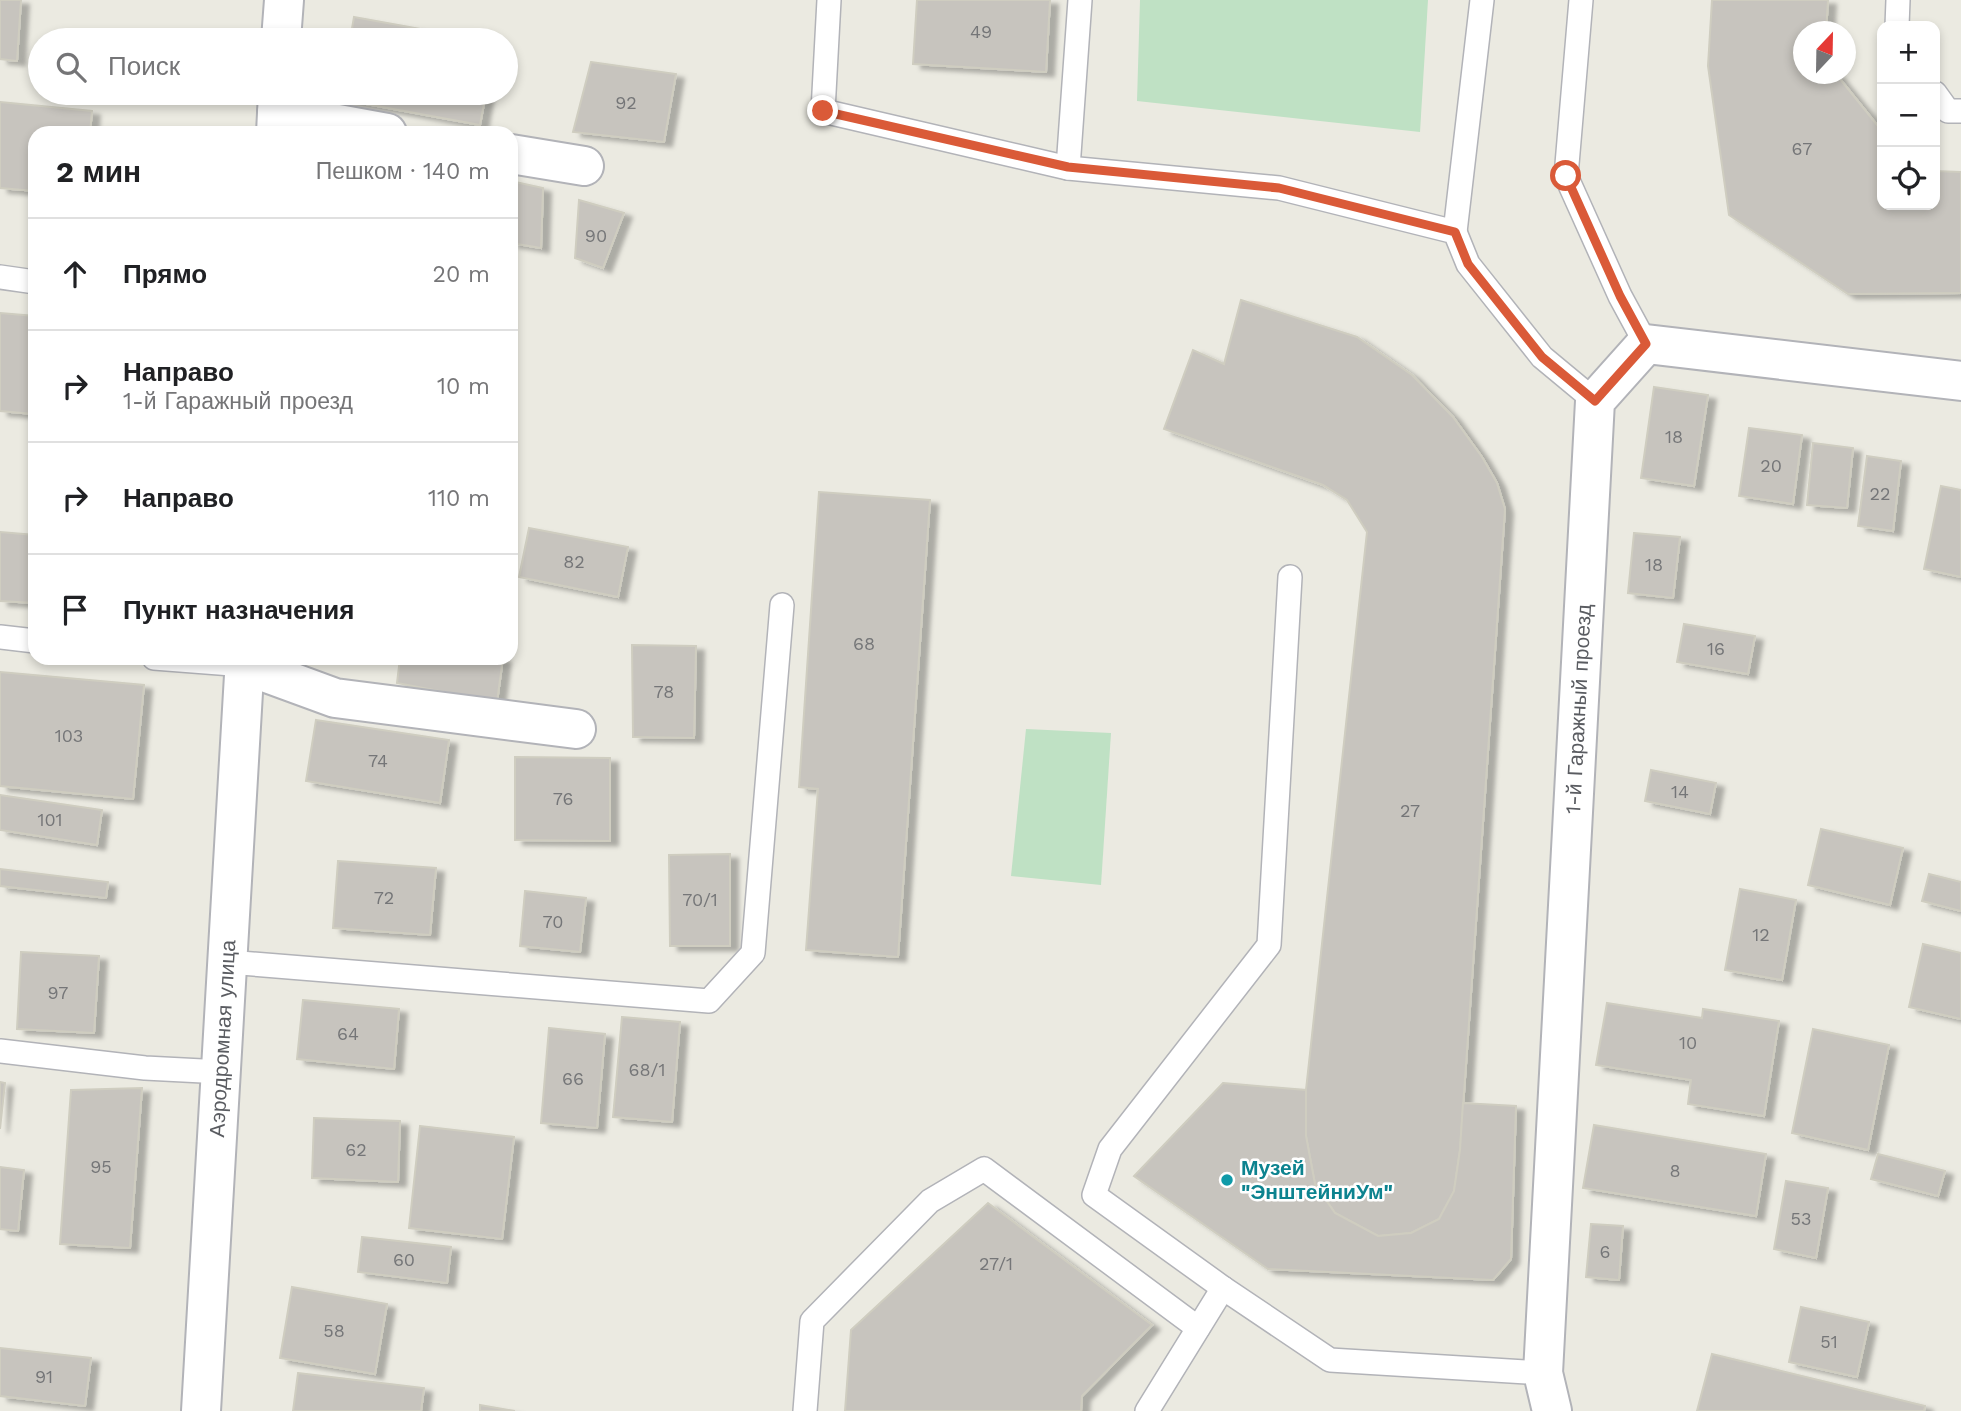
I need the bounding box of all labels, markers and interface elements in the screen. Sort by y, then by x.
house number: 49 [970,21,992,42]
north arrow [1793,21,1856,84]
map controls [1877,21,1940,210]
button: + [1877,21,1940,84]
search box [28,28,518,105]
icon: search [52,48,90,86]
text: Поиск [108,51,180,81]
button: − [1877,84,1940,147]
house number: 92 [615,92,637,113]
route end [807,95,838,126]
house number: 67 [1792,138,1812,159]
button: locate [1877,147,1940,210]
text: 2 мин [56,154,141,189]
text: Пешком · 140 m [316,158,490,185]
route start [1550,160,1581,191]
house number: 90 [585,225,607,246]
icon: ahead [56,255,94,293]
text: Прямо [123,259,207,289]
text: 20 m [433,261,490,288]
text: Направо [123,357,234,387]
icon: right [56,367,94,405]
text: 10 m [437,373,490,400]
text: 1-й Гаражный проезд [123,388,353,415]
house number: 18 [1665,426,1683,447]
house number: 20 [1760,455,1782,476]
icon: right [56,479,94,517]
text: Направо [123,483,234,513]
house number: 22 [1870,483,1891,504]
text: 110 m [428,485,490,512]
house number: 82 [563,551,585,572]
house number: 18 [1645,554,1663,575]
icon: arrive [56,591,94,629]
text: Пункт назначения [123,595,354,625]
street label: 1-й Гаражный проезд [1560,603,1596,815]
house number: 68 [853,633,875,654]
house number: 16 [1707,638,1725,659]
house number: 78 [654,681,674,702]
house number: 103 [55,725,83,746]
house number: 74 [368,750,388,771]
house number: 14 [1671,781,1689,802]
house number: 76 [553,788,573,809]
house number: 27 [1400,800,1420,821]
house number: 101 [37,809,63,830]
house number: 72 [374,887,394,908]
house number: 70/1 [682,889,718,910]
house number: 70 [543,911,563,932]
house number: 12 [1752,924,1770,945]
street label: Аэродромная улица [204,939,241,1138]
house number: 97 [48,982,68,1003]
house number: 64 [337,1023,359,1044]
house number: 10 [1679,1032,1697,1053]
house number: 68/1 [629,1059,665,1080]
house number: 66 [562,1068,584,1089]
house number: 62 [345,1139,367,1160]
place label: Музей "ЭнштейниУм" [1241,1155,1393,1204]
house number: 95 [90,1156,112,1177]
house number: 8 [1669,1160,1681,1181]
marker: Музей "ЭнштейниУм" [1219,1172,1235,1188]
house number: 53 [1791,1208,1811,1229]
house number: 6 [1600,1241,1610,1262]
house number: 60 [393,1249,415,1270]
house number: 27/1 [979,1253,1013,1274]
house number: 58 [323,1320,345,1341]
house number: 51 [1820,1331,1838,1352]
house number: 91 [35,1366,53,1387]

